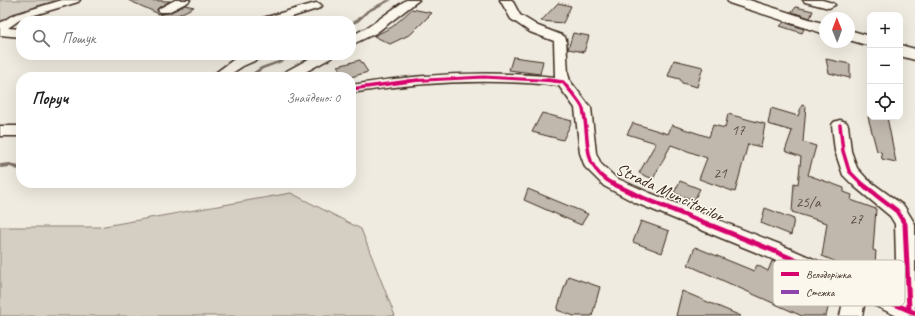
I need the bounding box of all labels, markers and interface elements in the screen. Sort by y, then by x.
north arrow [819,12,855,48]
map controls [867,12,903,120]
button: + [867,12,903,48]
search box [16,16,356,60]
icon: search [30,27,52,49]
text: Пошук [62,29,95,48]
button: − [867,48,903,84]
button: locate [867,84,903,120]
text: Поруч [32,88,68,109]
text: Знайдено: 0 [286,90,340,106]
house number: 17 [731,121,746,140]
street label: Strada Muncitorilor [612,158,729,227]
house number: 21 [713,164,728,183]
house number: 25/a [795,193,822,212]
house number: 27 [849,210,864,229]
legend [773,260,905,306]
text: Велодоріжка [806,267,852,281]
text: Стежка [806,285,835,299]

